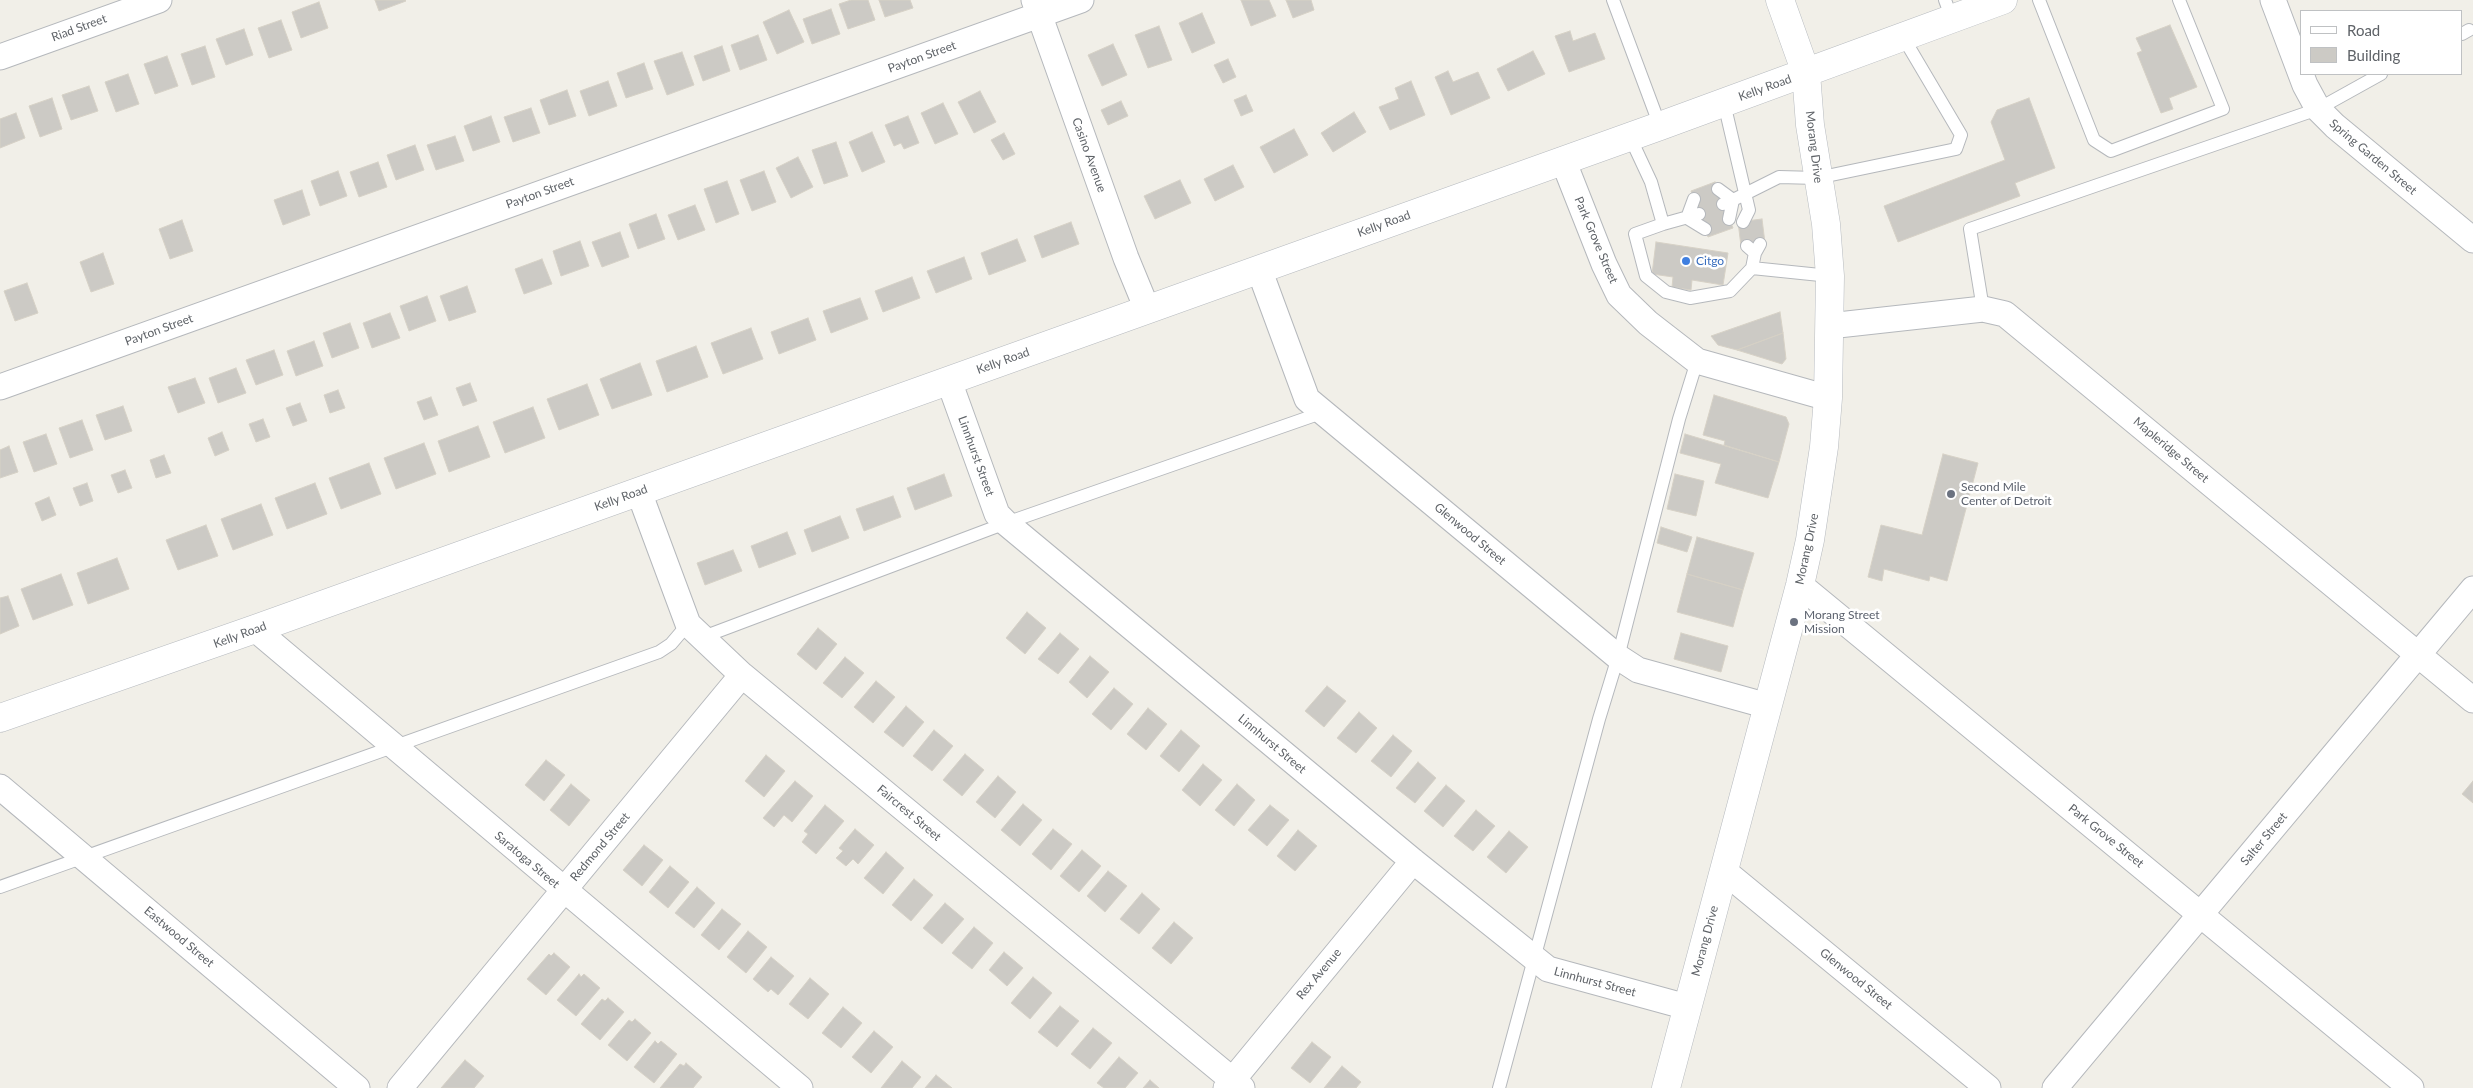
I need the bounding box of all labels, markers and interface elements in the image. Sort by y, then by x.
legend [2300,10,2463,75]
street label: Riad Street [49,11,109,45]
text: Road [2347,21,2380,39]
street label: Payton Street [886,38,958,76]
text: Building [2347,46,2400,64]
street label: Kelly Road [1737,72,1793,104]
street label: Morang Drive [1802,110,1826,184]
street label: Casino Avenue [1069,116,1109,194]
street label: Spring Garden Street [2326,116,2420,198]
street label: Payton Street [504,174,576,212]
street label: Park Grove Street [1571,194,1621,286]
street label: Kelly Road [1356,208,1412,240]
place label: Citgo [1696,254,1724,268]
marker: Citgo [1680,255,1692,267]
street label: Payton Street [123,311,195,349]
street label: Kelly Road [975,345,1031,377]
street label: Linnhurst Street [955,414,997,498]
street label: Mapleridge Street [2130,414,2212,486]
place label: Second Mile Center of Detroit [1961,480,2052,508]
street label: Kelly Road [593,482,649,514]
marker: Second Mile Center of Detroit [1945,488,1957,500]
street label: Glenwood Street [1431,500,1509,568]
street label: Morang Drive [1792,512,1822,586]
place label: Morang Street Mission [1804,608,1880,636]
marker: Morang Street Mission [1788,616,1800,628]
street label: Kelly Road [212,619,268,651]
street label: Linnhurst Street [1235,711,1309,777]
street label: Faircrest Street [874,782,944,844]
street label: Park Grove Street [2065,801,2147,871]
street label: Redmond Street [567,810,633,884]
street label: Salter Street [2238,810,2290,868]
street label: Saratoga Street [492,829,562,891]
street label: Eastwood Street [141,904,217,970]
street label: Morang Drive [1689,904,1721,978]
street label: Glenwood Street [1817,945,1895,1013]
street label: Rex Avenue [1294,946,1344,1002]
street label: Linnhurst Street [1552,964,1638,1000]

